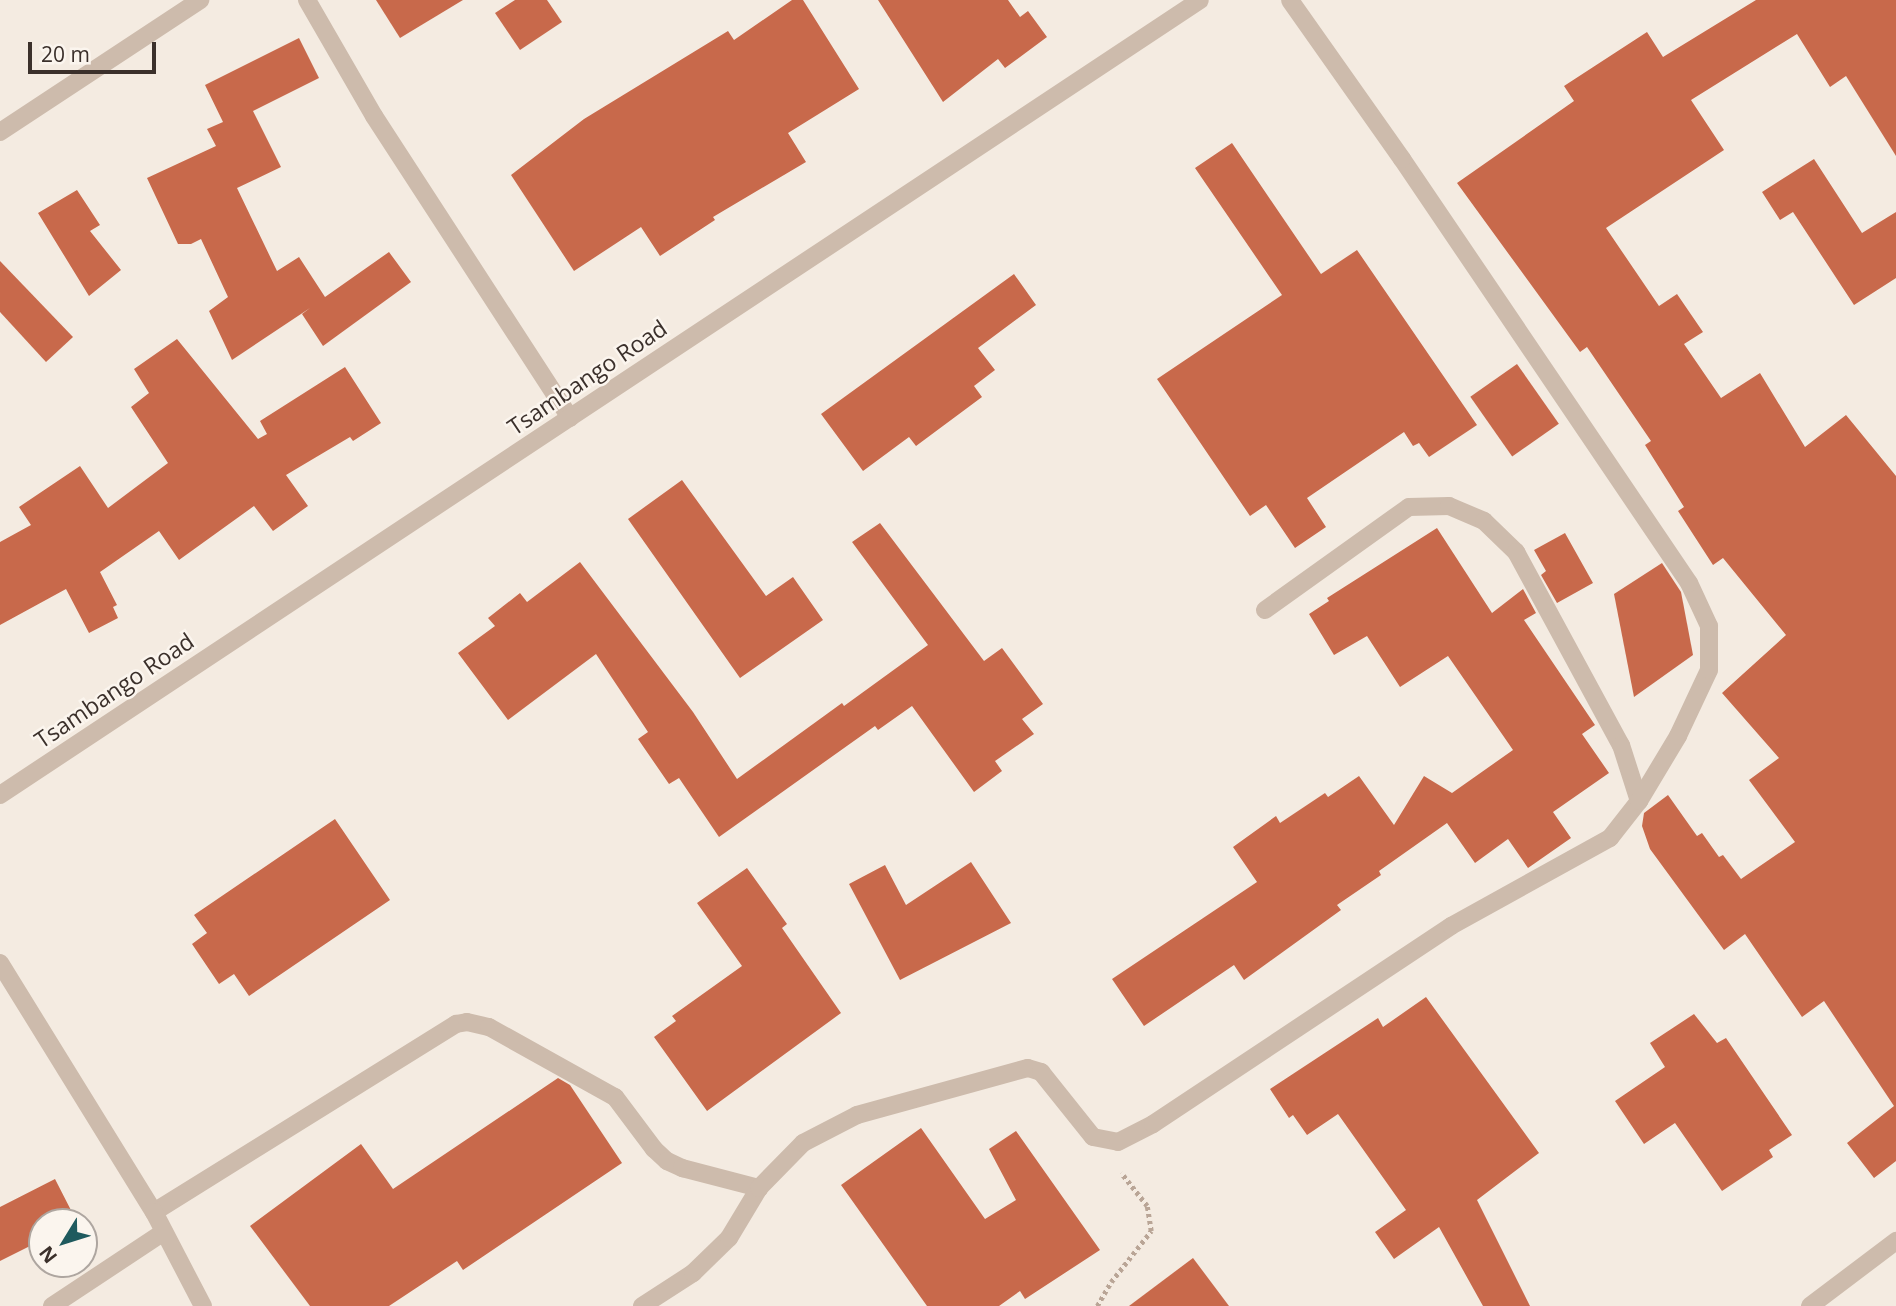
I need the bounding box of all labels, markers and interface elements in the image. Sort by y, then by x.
scale bar [32,28,159,72]
text: 20 m [41,40,90,68]
street label: Tsambango Road [502,314,672,440]
street label: Tsambango Road [29,627,199,753]
north arrow [28,1208,98,1278]
text: N [33,1241,63,1269]

